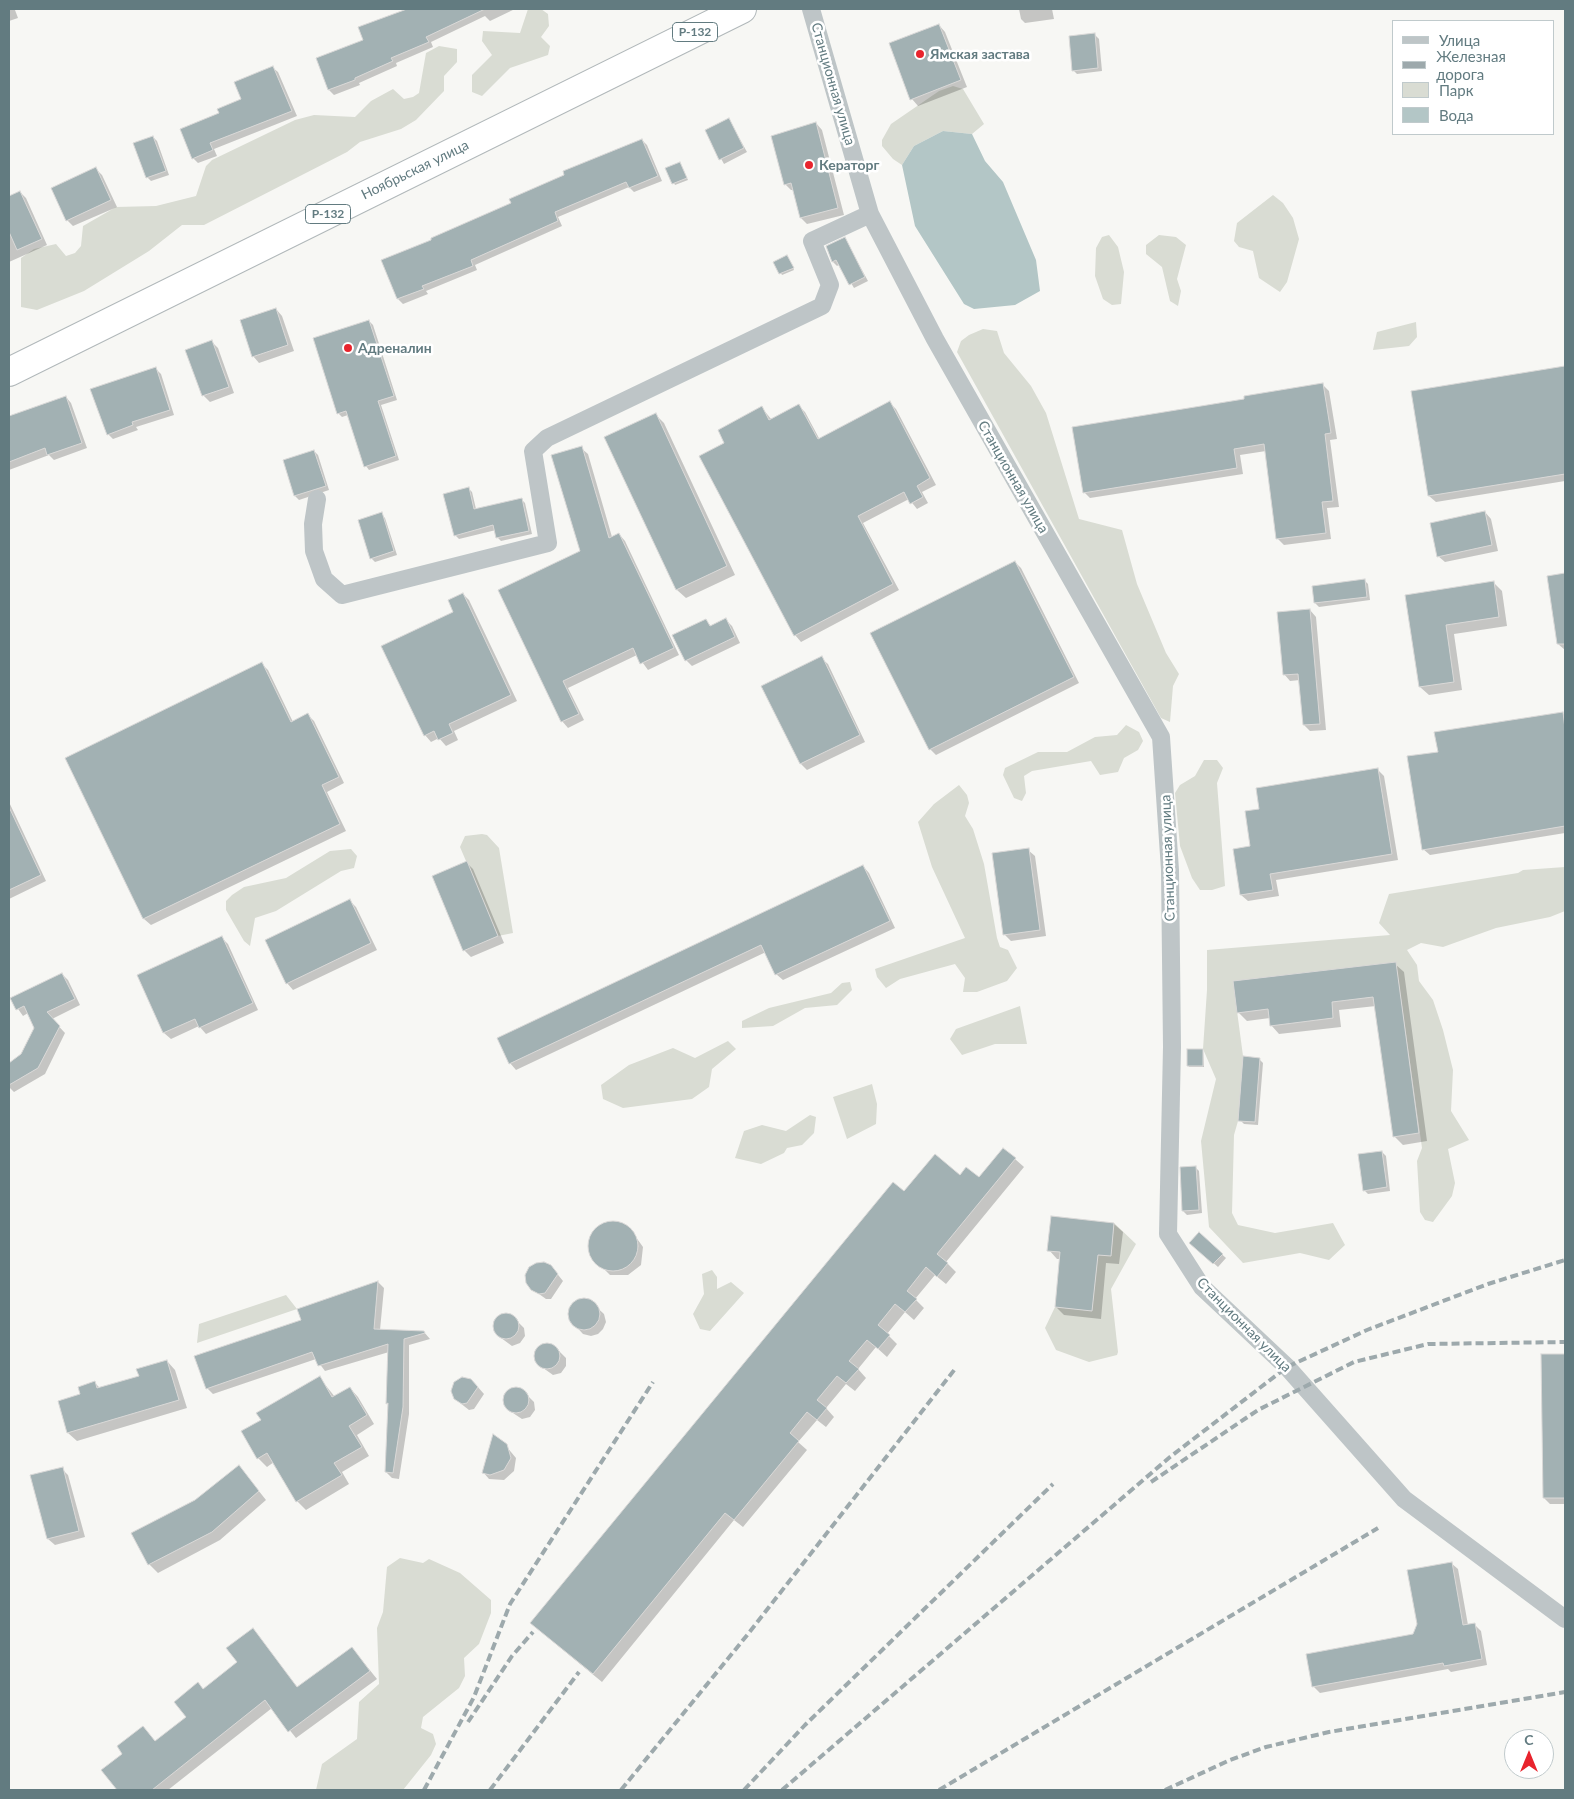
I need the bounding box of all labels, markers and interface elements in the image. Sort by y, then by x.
legend [1392,20,1554,135]
street label: Станционная улица [807,21,859,147]
road number: Р-132 [672,22,718,42]
text: Улица [1439,31,1480,49]
place label: Ямская застава [930,46,1030,62]
text: Железная дорога [1436,47,1506,83]
marker: Ямская застава [914,48,926,60]
text: Парк [1439,81,1473,99]
text: Вода [1439,106,1474,124]
street label: Ноябрьская улица [358,137,472,203]
place label: Кераторг [819,157,879,173]
marker: Кераторг [803,159,815,171]
road number: Р-132 [306,204,350,223]
place label: Адреналин [358,340,432,356]
marker: Адреналин [342,342,354,354]
street label: Станционная улица [974,418,1052,536]
street label: Станционная улица [1157,794,1179,922]
street label: Станционная улица [1193,1274,1295,1376]
north arrow [1504,1729,1554,1779]
text: С [1524,1731,1534,1748]

